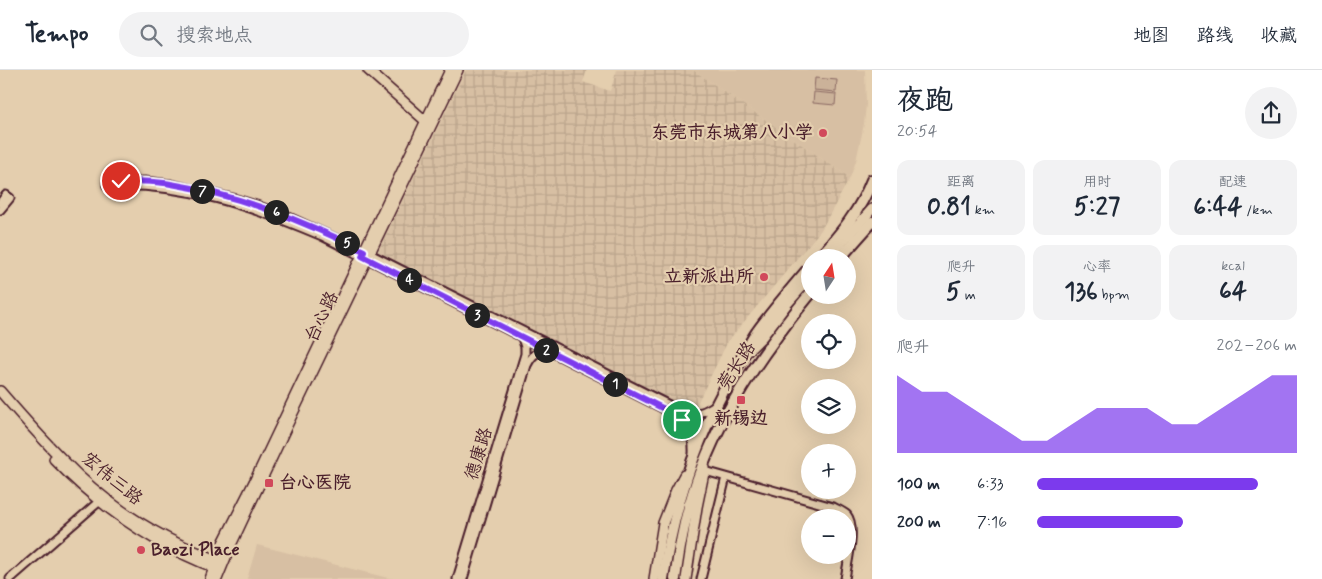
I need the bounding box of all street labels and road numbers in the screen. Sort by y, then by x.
street label: 台心路 [299,287,345,347]
street label: 莞长路 [712,337,762,395]
street label: 德康路 [460,425,498,483]
street label: 宏伟三路 [76,447,148,511]

